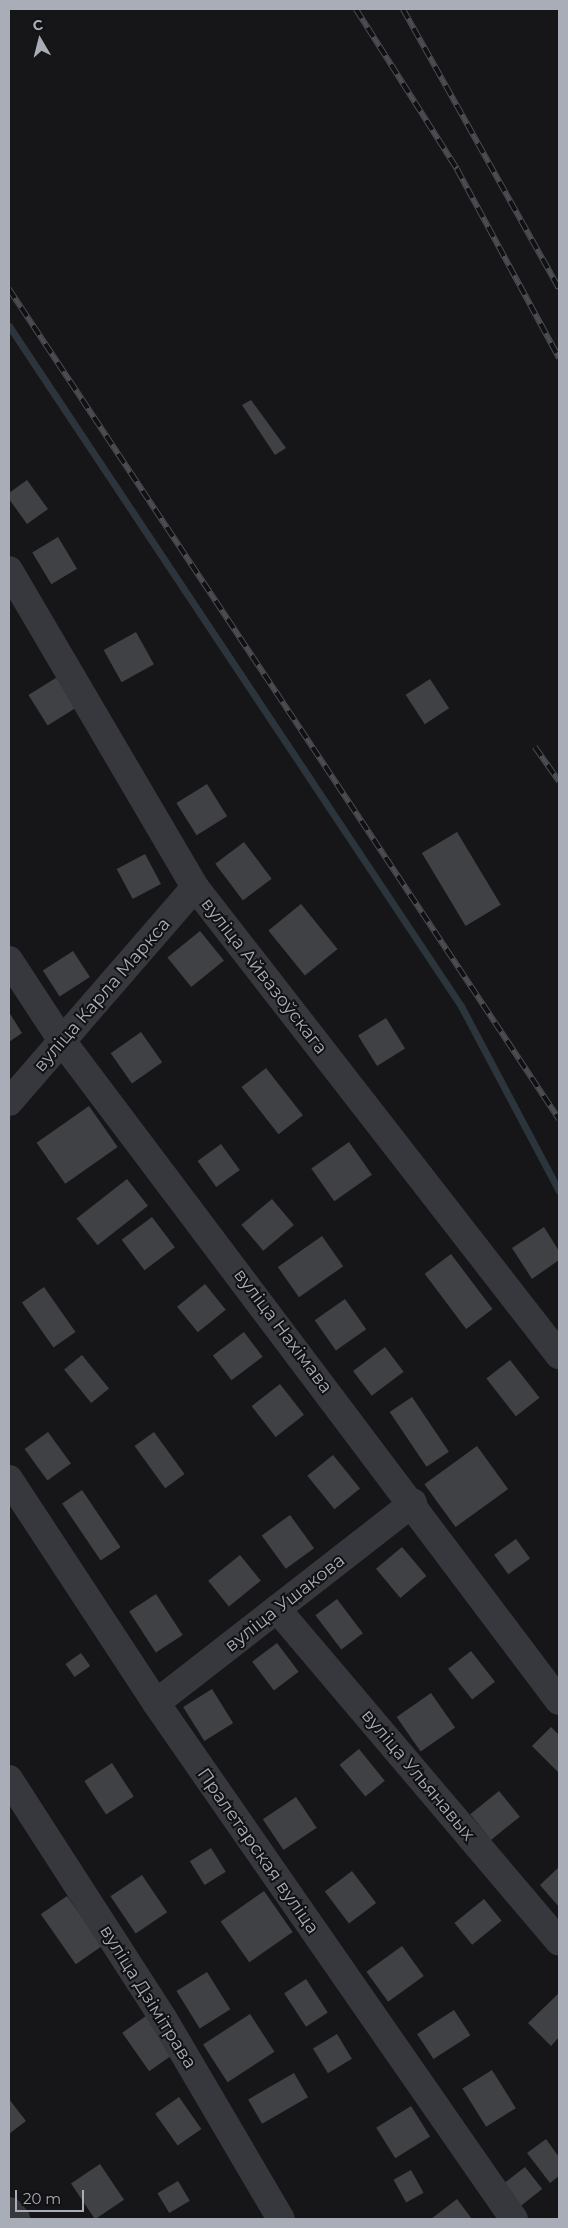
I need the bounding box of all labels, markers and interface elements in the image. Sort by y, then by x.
north arrow [15,15,65,65]
text: С [32,16,44,35]
street label: вуліца Айвазоўскага [196,894,332,1058]
street label: вуліца Карла Маркса [29,914,175,1076]
street label: вуліца Нахімава [229,1265,337,1397]
street label: вуліца Ушакова [221,1549,349,1657]
street label: вуліца Ульянавых [357,1705,479,1845]
street label: Пралетарская вуліца [193,1764,323,1938]
street label: вуліца Дзімітрава [95,1921,201,2073]
scale bar [18,2180,86,2212]
text: 20 m [23,2189,61,2208]

